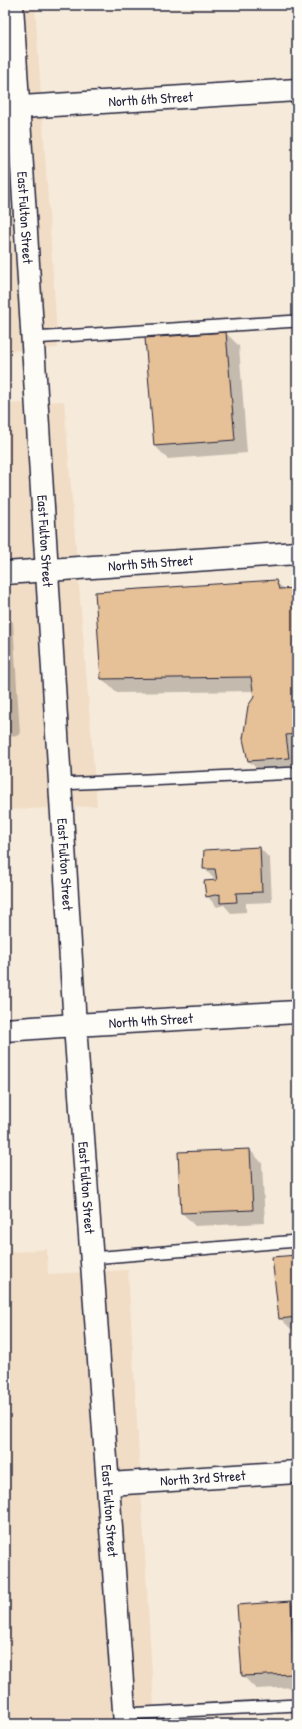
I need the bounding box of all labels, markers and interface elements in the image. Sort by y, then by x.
street label: North 6th Street [108,86,194,111]
street label: East Fulton Street [13,171,38,264]
street label: East Fulton Street [33,494,58,588]
street label: North 5th Street [108,550,194,575]
street label: East Fulton Street [53,818,78,911]
street label: North 4th Street [108,1008,194,1032]
street label: East Fulton Street [74,1141,100,1235]
street label: East Fulton Street [97,1464,123,1558]
street label: North 3rd Street [160,1465,246,1490]

